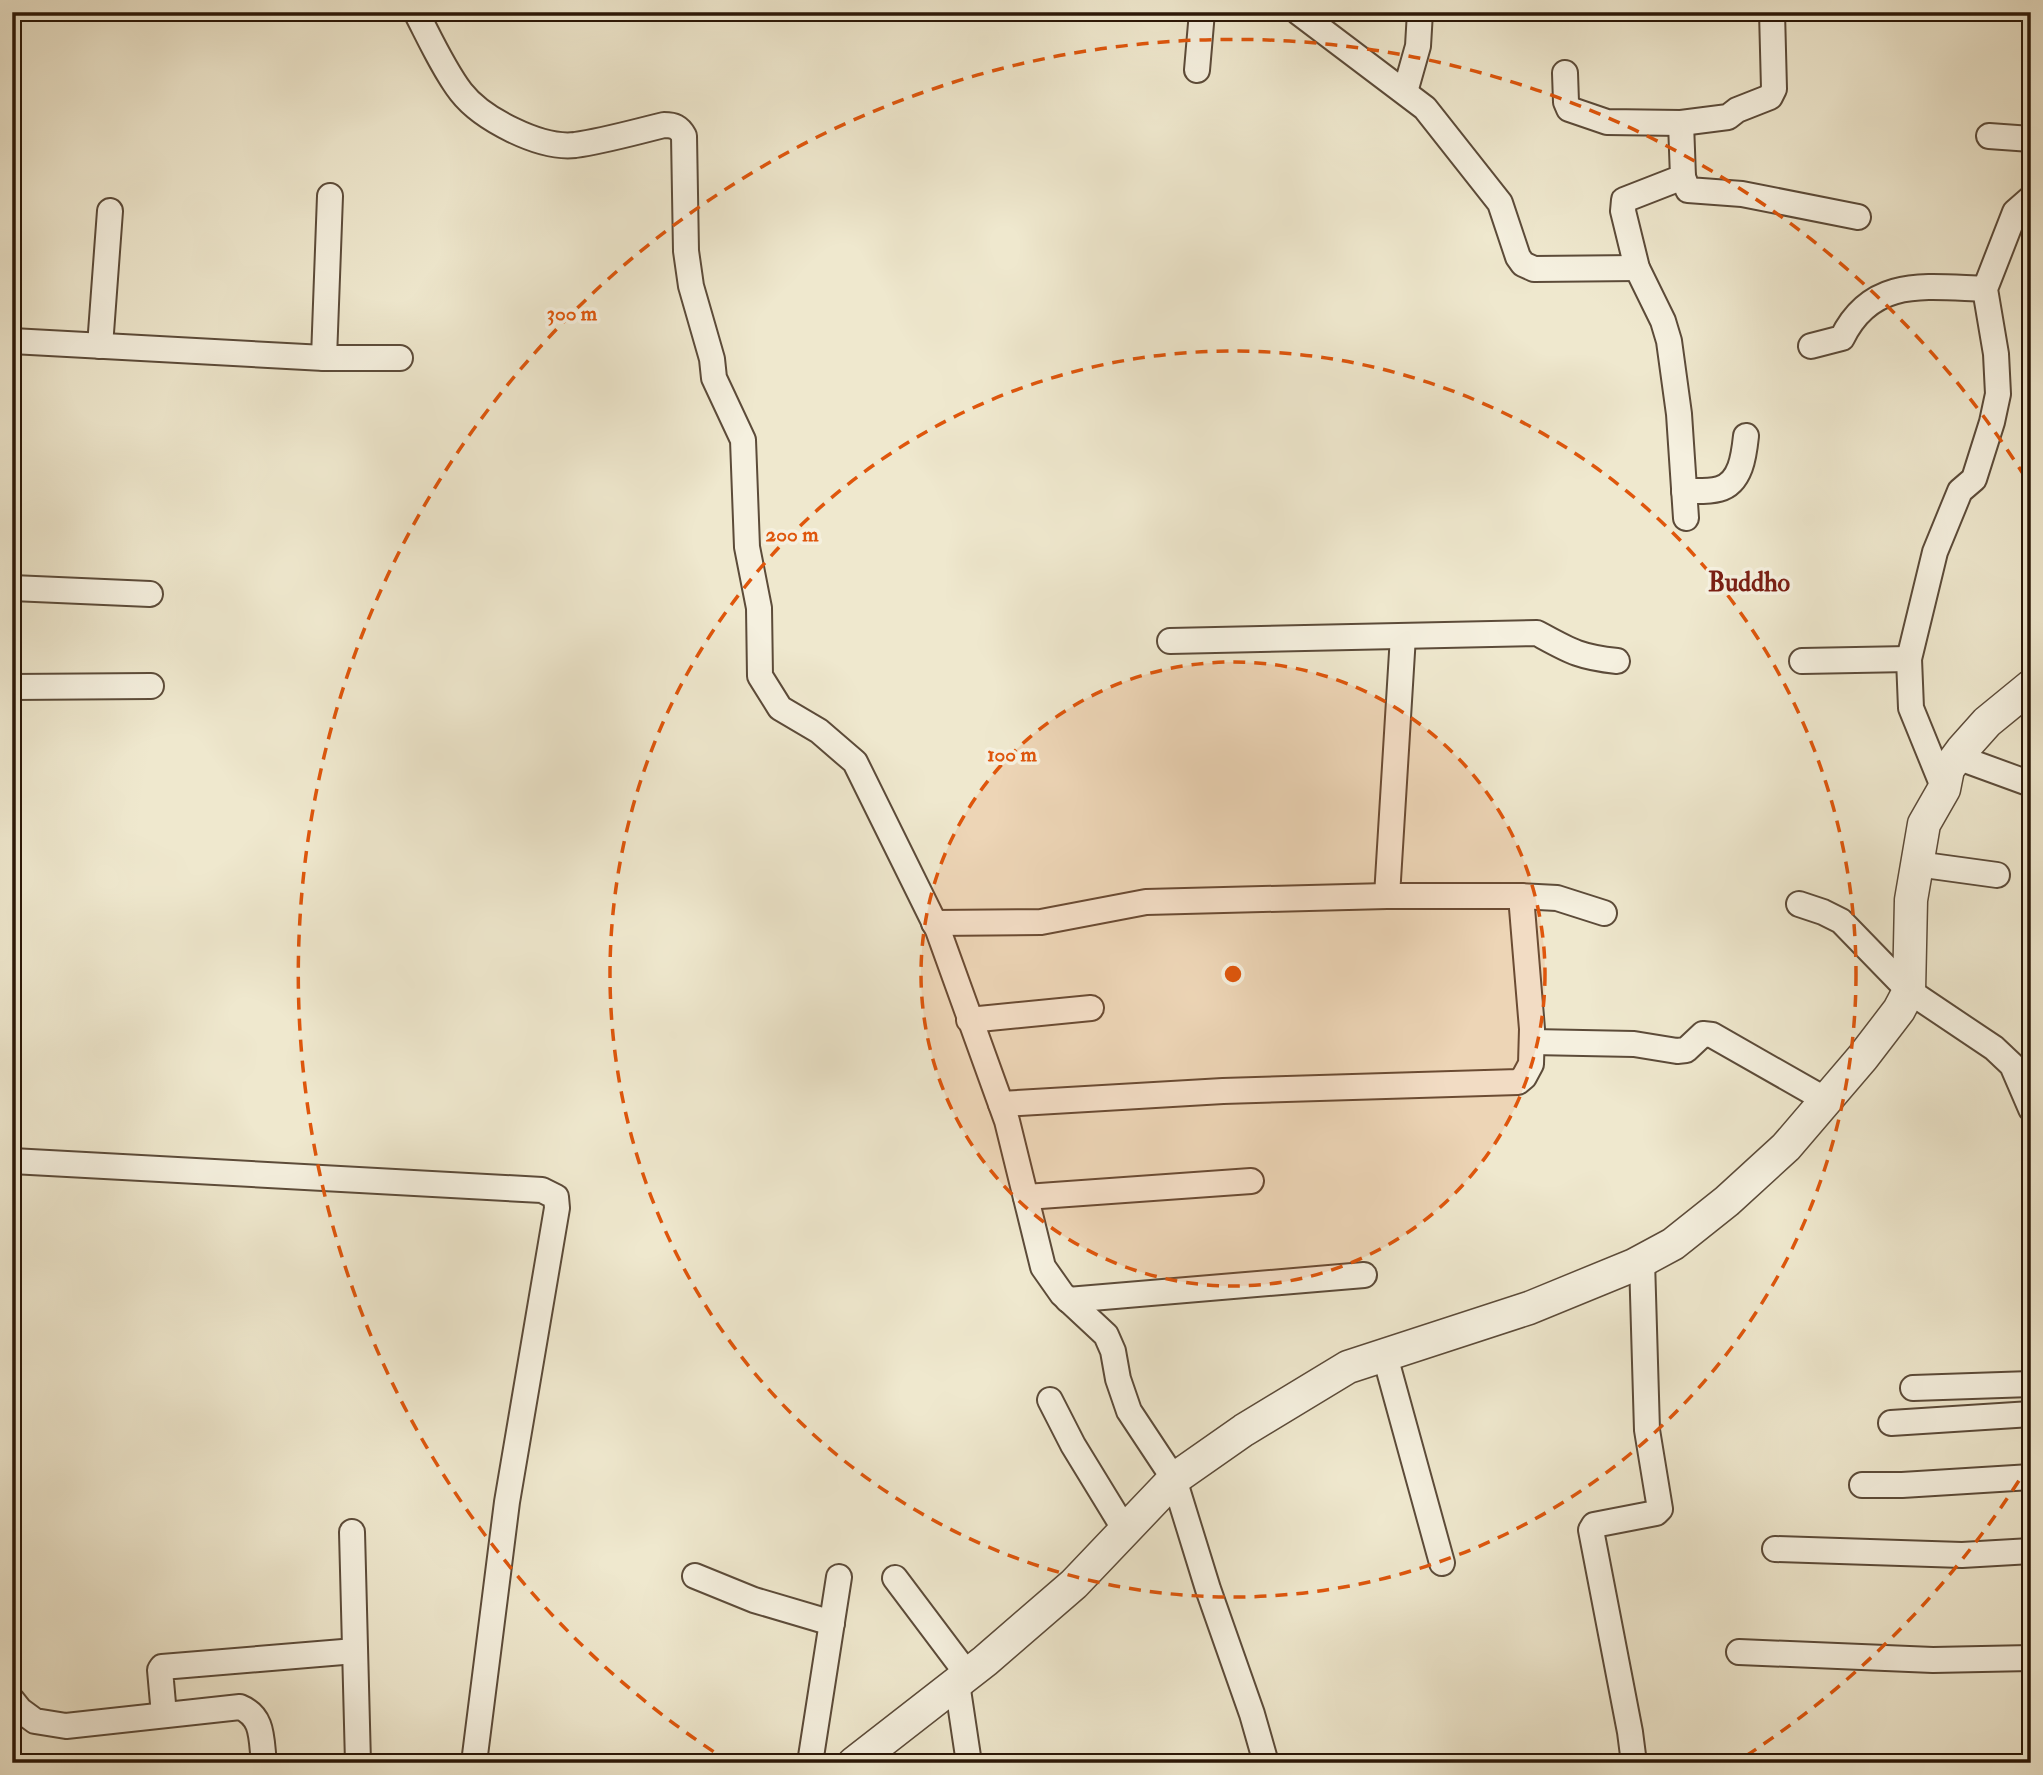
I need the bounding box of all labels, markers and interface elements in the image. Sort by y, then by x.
text: 300 m [547,300,598,327]
text: 200 m [766,521,819,548]
district label: Buddho [1708,567,1791,599]
text: 100 m [987,741,1038,768]
centre of rings [1221,962,1245,986]

